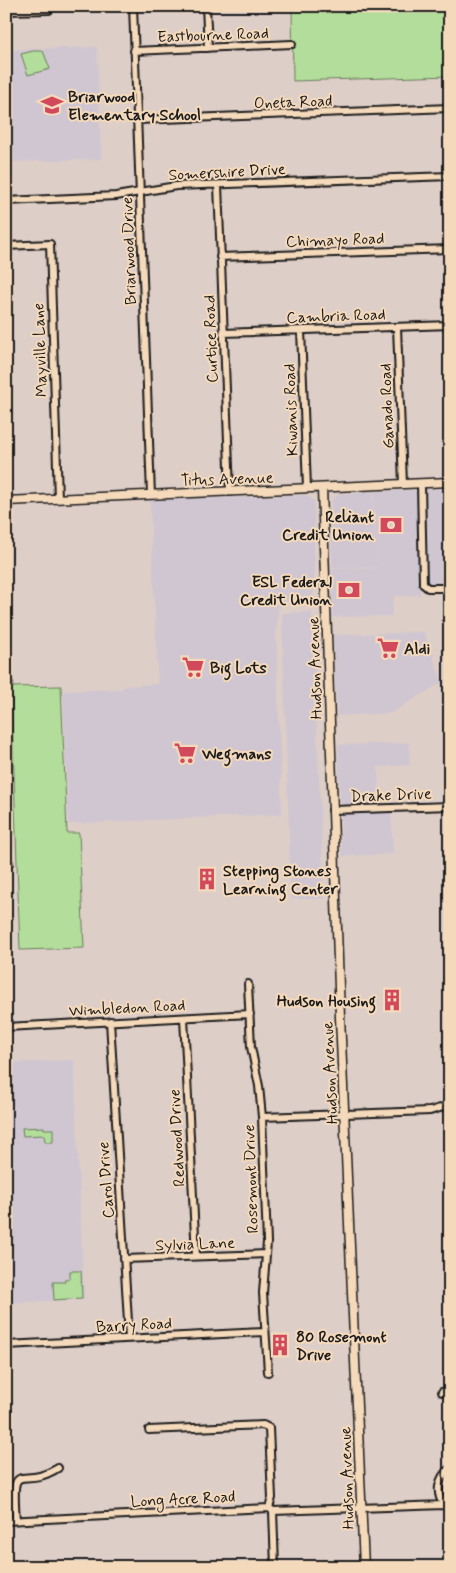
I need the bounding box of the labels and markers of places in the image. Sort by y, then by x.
place label: Briarwood Elementary School [68,87,201,126]
school or university icon: Briarwood Elementary School [39,92,65,118]
place label: Reliant Credit Union [282,507,374,546]
bank icon: Reliant Credit Union [378,512,404,538]
place label: ESL Federal Credit Union [240,572,332,611]
bank icon: ESL Federal Credit Union [336,577,362,603]
supermarket icon: Aldi [375,635,401,661]
place label: Aldi [404,639,430,660]
supermarket icon: Big Lots [180,654,206,680]
place label: Big Lots [210,658,267,681]
supermarket icon: Wegmans [172,740,198,766]
place label: Wegmans [201,744,272,767]
place label: Stepping Stones Learning Center [223,861,338,902]
building icon: Stepping Stones Learning Center [194,866,220,892]
building icon: Hudson Housing [379,987,405,1013]
place label: Hudson Housing [277,991,376,1014]
place label: 80 Rosemont Drive [296,1327,387,1366]
building icon: 80 Rosemont Drive [267,1332,293,1358]

